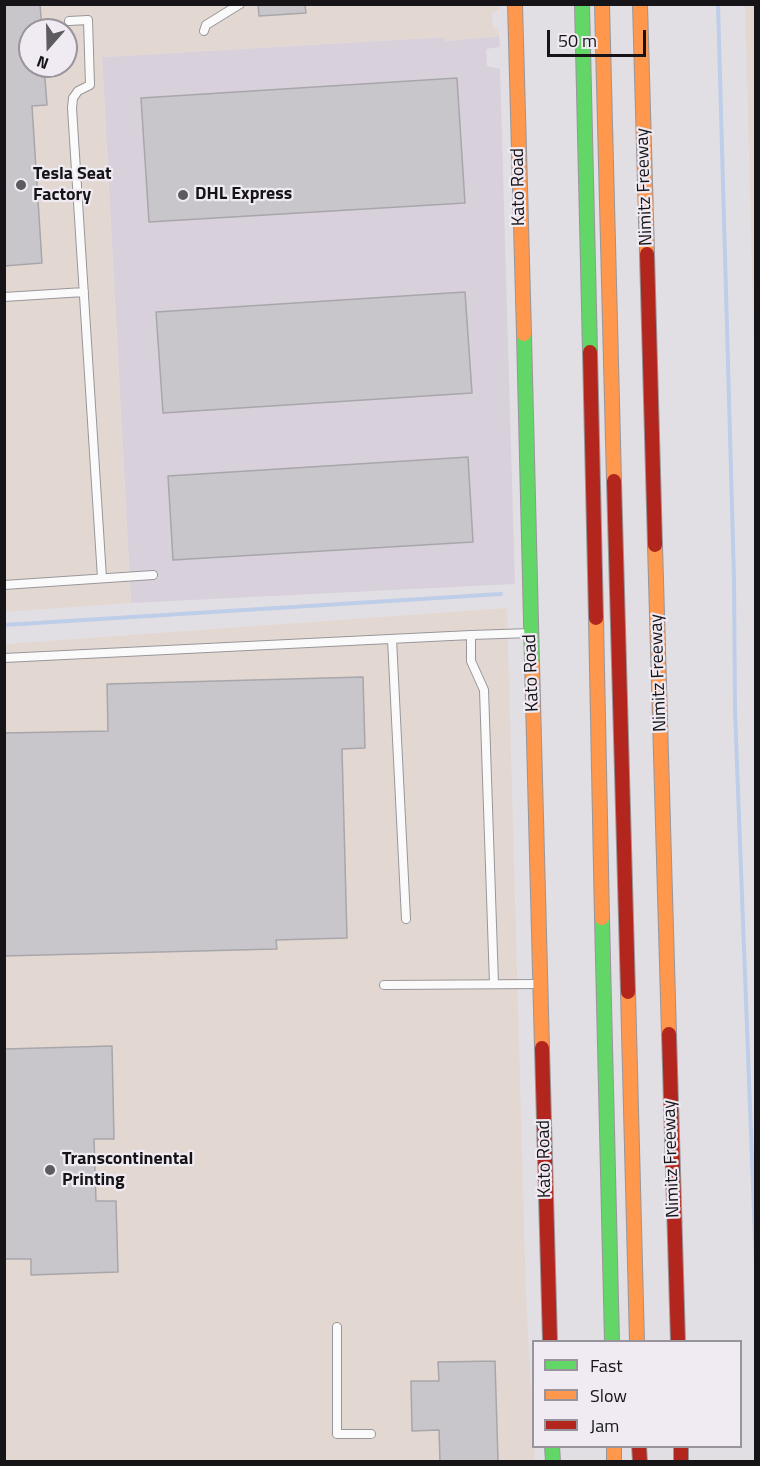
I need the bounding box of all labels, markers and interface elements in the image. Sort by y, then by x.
north arrow [18,18,78,78]
scale bar [550,18,649,56]
text: 50 m [558,27,597,54]
text: N [33,50,52,76]
street label: Nimitz Freeway [632,128,658,246]
street label: Kato Road [508,148,530,226]
place label: Tesla Seat Factory [33,164,112,207]
marker: Tesla Seat Factory [14,178,28,192]
place label: DHL Express [195,184,292,206]
marker: DHL Express [176,188,190,202]
street label: Nimitz Freeway [646,614,672,732]
street label: Kato Road [520,634,544,712]
street label: Nimitz Freeway [659,1100,685,1218]
street label: Kato Road [534,1120,556,1198]
place label: Transcontinental Printing [62,1149,193,1192]
marker: Transcontinental Printing [43,1163,57,1177]
legend [532,1340,742,1448]
text: Fast [590,1352,623,1379]
text: Slow [590,1382,627,1409]
text: Jam [590,1412,619,1439]

